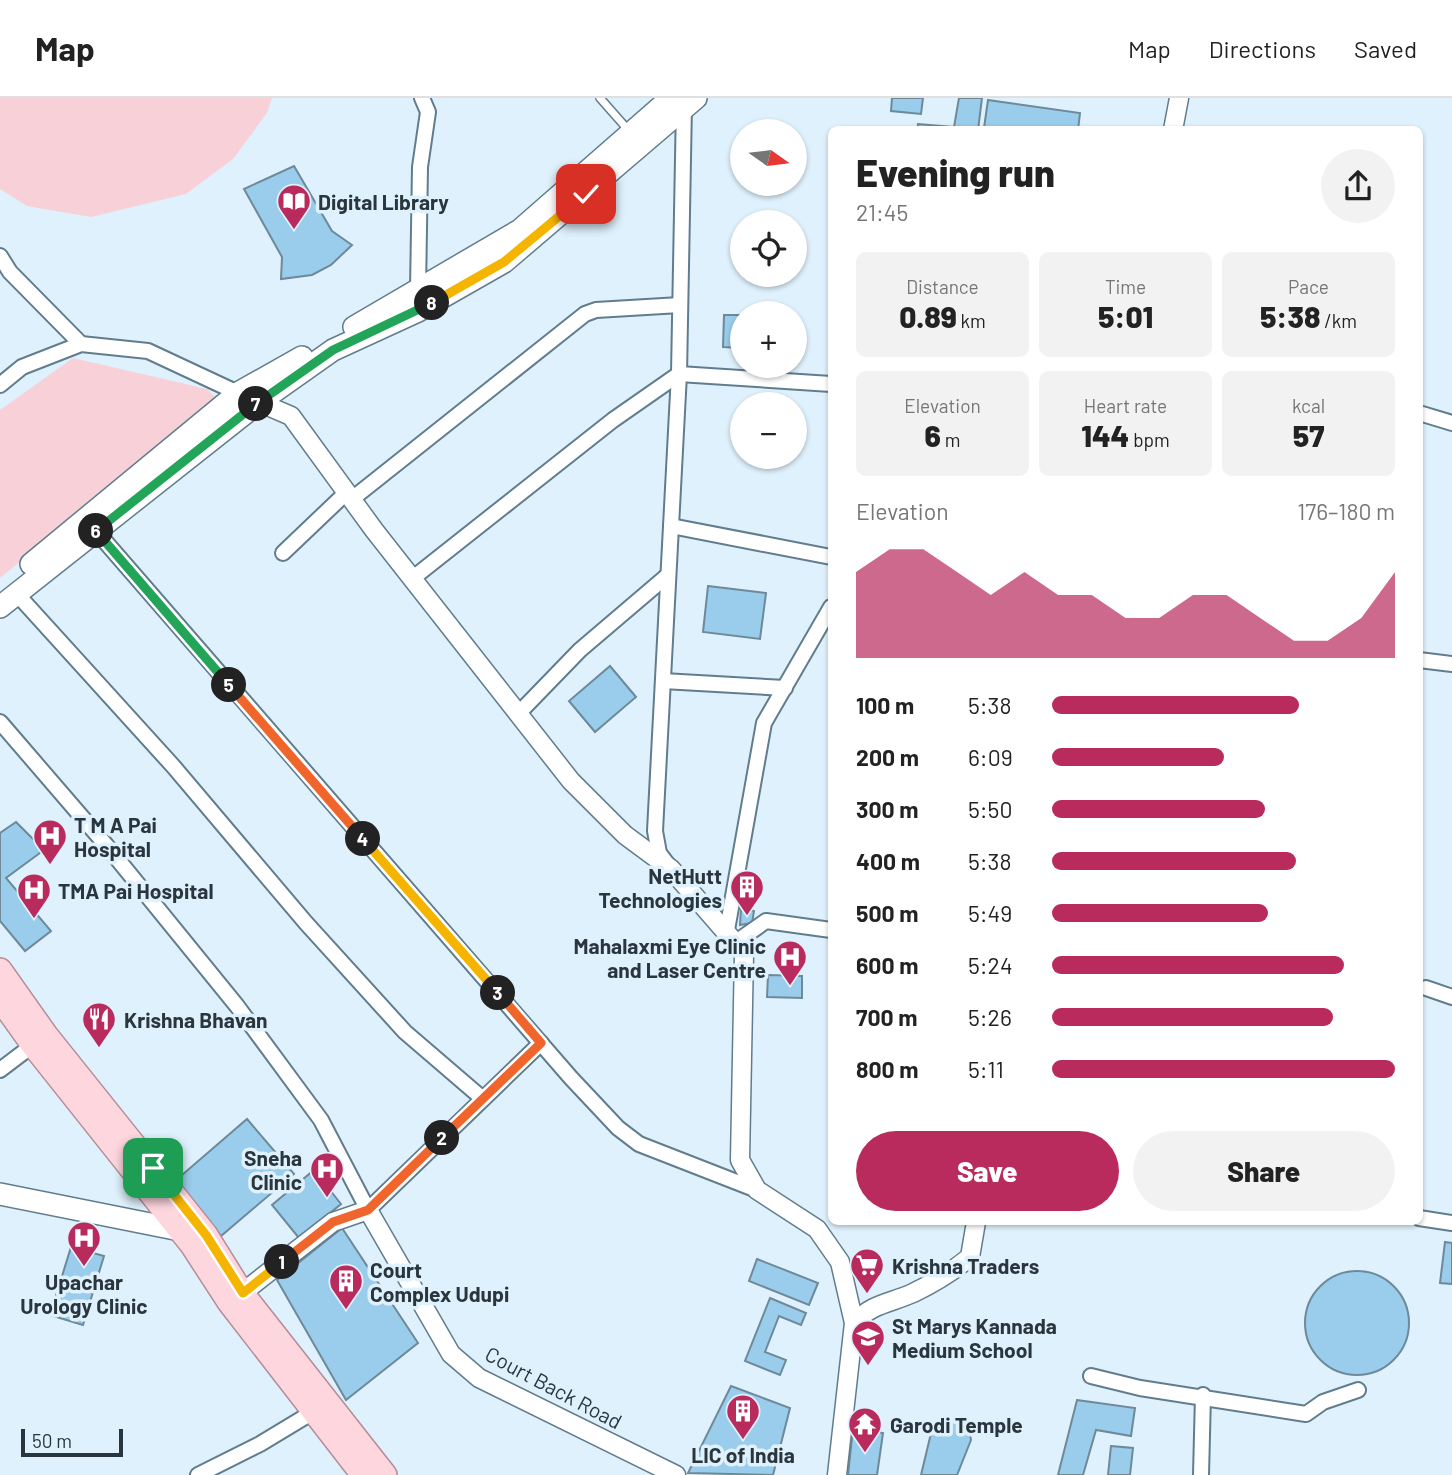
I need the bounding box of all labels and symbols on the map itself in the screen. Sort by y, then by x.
north arrow [730,119,807,196]
pin [556,164,616,224]
library icon: Digital Library [275,182,313,231]
place label: Digital Library [318,189,449,214]
pin: 8 [414,286,450,320]
pin: 7 [238,386,274,422]
pin: 6 [78,514,114,548]
pin: 5 [212,668,246,702]
place label: T M A Pai Hospital [74,812,157,861]
hospital icon: T M A Pai Hospital [31,817,69,866]
pin: 4 [346,822,380,856]
place label: NetHutt Technologies [598,863,722,912]
building icon: NetHutt Technologies [728,868,766,917]
hospital icon: TMA Pai Hospital [15,871,53,920]
place label: TMA Pai Hospital [58,878,214,903]
place label: Mahalaxmi Eye Clinic and Laser Centre [574,933,766,982]
hospital icon: Mahalaxmi Eye Clinic and Laser Centre [771,938,809,987]
pin: 3 [480,976,516,1010]
restaurant icon: Krishna Bhavan [80,1000,118,1049]
place label: Krishna Bhavan [124,1007,268,1032]
pin: 2 [424,1121,460,1156]
pin [123,1138,183,1198]
place label: Sneha Clinic [244,1145,302,1194]
hospital icon: Sneha Clinic [308,1150,346,1199]
hospital icon: Upachar Urology Clinic [65,1219,103,1268]
pin: 1 [264,1244,300,1280]
supermarket icon: Krishna Traders [848,1246,886,1295]
place label: Krishna Traders [892,1253,1039,1278]
place label: Court Complex Udupi [370,1257,509,1306]
building icon: Court Complex Udupi [327,1262,365,1311]
place label: Upachar Urology Clinic [20,1269,148,1318]
place label: St Marys Kannada Medium School [892,1313,1057,1362]
school or university icon: St Marys Kannada Medium School [849,1318,887,1367]
street label: Court Back Road [481,1341,627,1433]
building icon: LIC of India [724,1392,762,1441]
temple icon: Garodi Temple [846,1405,884,1454]
place label: Garodi Temple [890,1412,1023,1437]
scale bar [21,1426,122,1458]
place label: LIC of India [691,1442,795,1467]

